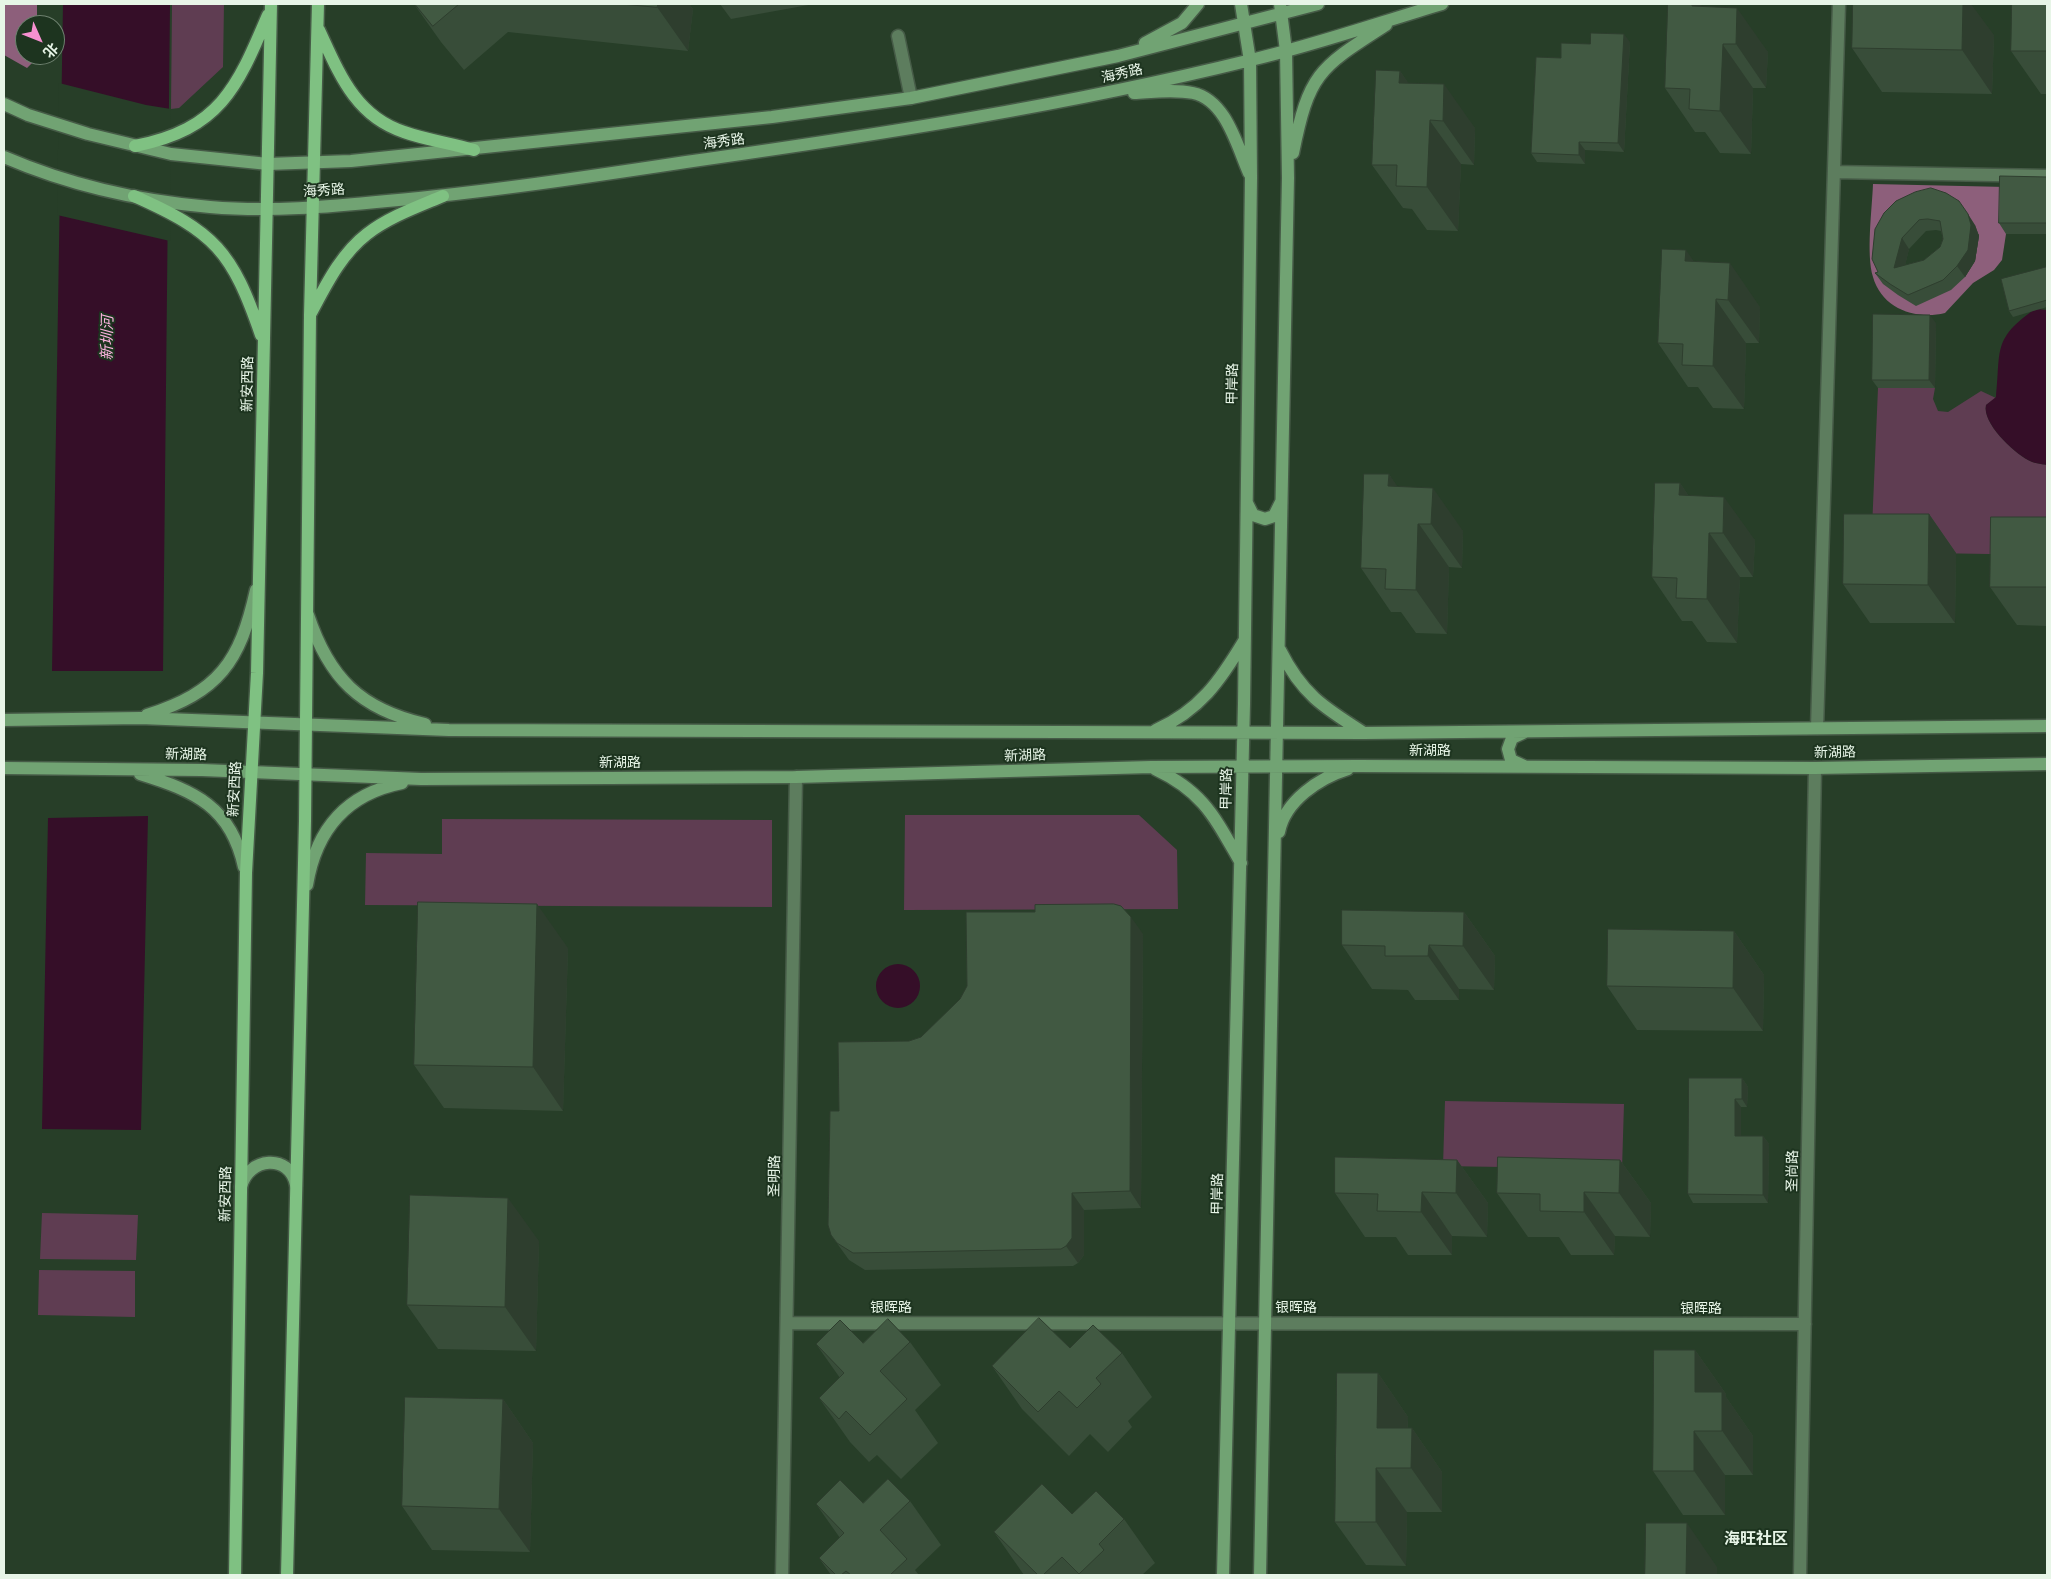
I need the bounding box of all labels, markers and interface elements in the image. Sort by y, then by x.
north arrow [15,15,65,65]
text: 北 [39,39,61,61]
street label: 海秀路 [1100,61,1144,87]
street label: 海秀路 [702,131,746,153]
street label: 海秀路 [302,181,346,201]
water label: 新圳河 [99,315,117,361]
street label: 新安西路 [239,356,257,412]
street label: 甲岸路 [1224,363,1242,405]
street label: 新湖路 [1409,743,1451,759]
street label: 新湖路 [1814,744,1856,762]
street label: 新湖路 [165,746,207,764]
street label: 新湖路 [1004,747,1046,765]
street label: 新湖路 [599,755,641,771]
street label: 新安西路 [225,761,245,817]
street label: 甲岸路 [1218,768,1236,810]
street label: 圣尚路 [1784,1150,1802,1192]
street label: 圣明路 [766,1155,784,1197]
street label: 新安西路 [217,1166,235,1222]
street label: 甲岸路 [1209,1173,1227,1215]
street label: 银晖路 [870,1300,912,1316]
street label: 银晖路 [1275,1300,1317,1316]
street label: 银晖路 [1680,1301,1722,1317]
district label: 海旺社区 [1724,1530,1788,1550]

